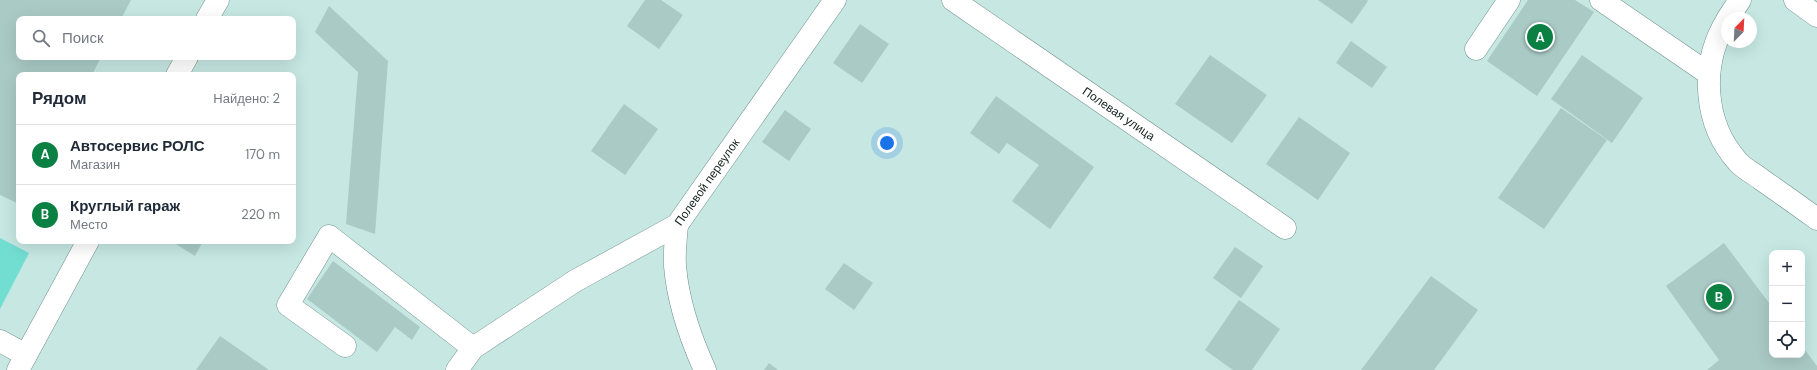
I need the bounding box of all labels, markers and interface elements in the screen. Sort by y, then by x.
north arrow [1721,12,1757,48]
search box [16,16,296,60]
pin: A [1527,22,1553,52]
icon: search [30,27,52,49]
text: Поиск [62,28,104,48]
street label: Полевая улица [1079,83,1158,144]
text: Рядом [32,87,87,109]
text: Найдено: 2 [213,90,280,107]
your location [877,133,897,153]
street label: Полевой переулок [671,135,744,229]
text: Автосервис РОЛС [70,136,205,156]
text: A [40,146,50,163]
text: 170 m [245,146,280,163]
text: Магазин [70,156,120,173]
text: Круглый гараж [70,196,180,216]
text: B [41,206,49,223]
text: 220 m [241,206,280,223]
text: Место [70,216,108,233]
map controls [1769,250,1805,358]
button: + [1769,250,1805,286]
pin: B [1706,282,1732,312]
button: − [1769,286,1805,322]
button: locate [1769,322,1805,358]

